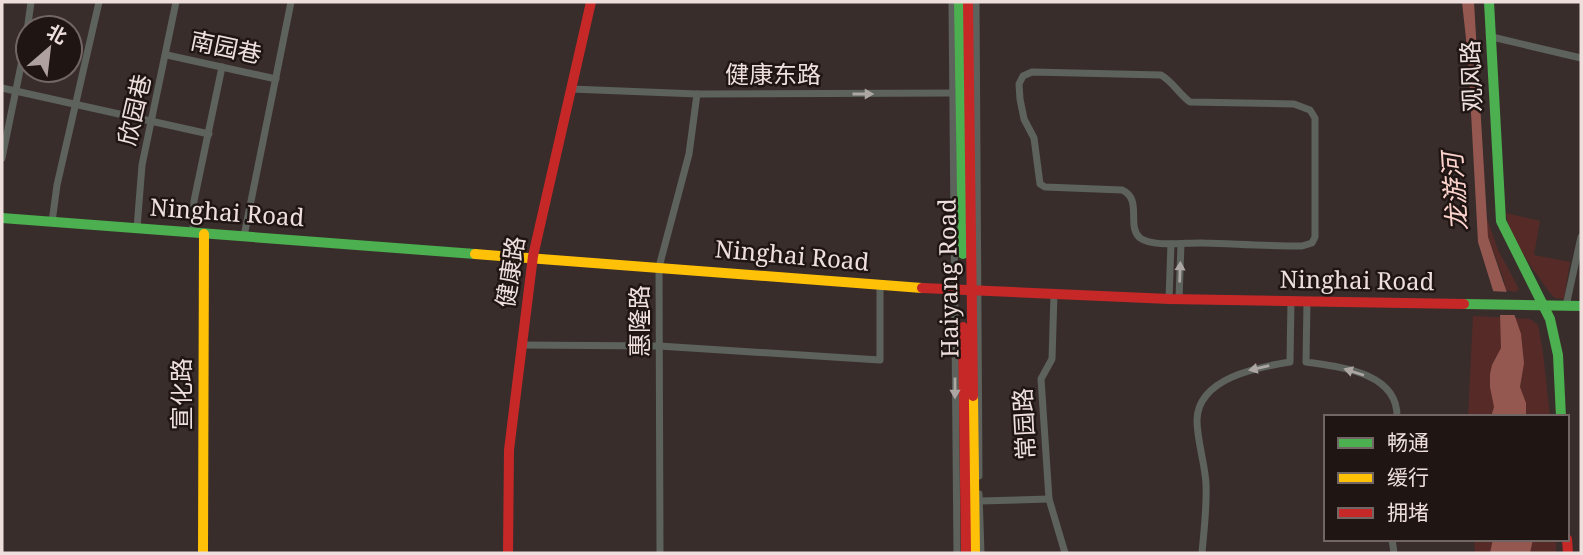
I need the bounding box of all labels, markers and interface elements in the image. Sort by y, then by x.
north arrow [14,14,84,84]
text: 北 [42,18,71,50]
street label: 南园巷 [188,23,265,70]
street label: 观风路 [1453,39,1488,113]
street label: 健康东路 [725,57,821,90]
street label: 欣园巷 [109,71,158,148]
one-way arrow [853,88,875,99]
water label: 龙游河 [1433,147,1475,232]
street label: Ninghai Road [149,190,306,233]
street label: Haiyang Road [930,198,965,358]
street label: Ninghai Road [714,231,871,278]
street label: 健康路 [488,234,531,310]
one-way arrow [1174,261,1186,283]
street label: Ninghai Road [1279,262,1435,297]
street label: 惠隆路 [622,285,655,357]
street label: 宣化路 [164,358,197,430]
one-way arrow [1248,362,1270,373]
one-way arrow [1343,366,1364,376]
one-way arrow [949,378,961,400]
street label: 常园路 [1005,387,1042,461]
legend [1324,415,1569,541]
text: 畅通 [1387,428,1429,456]
text: 缓行 [1387,463,1429,491]
text: 拥堵 [1387,498,1429,526]

